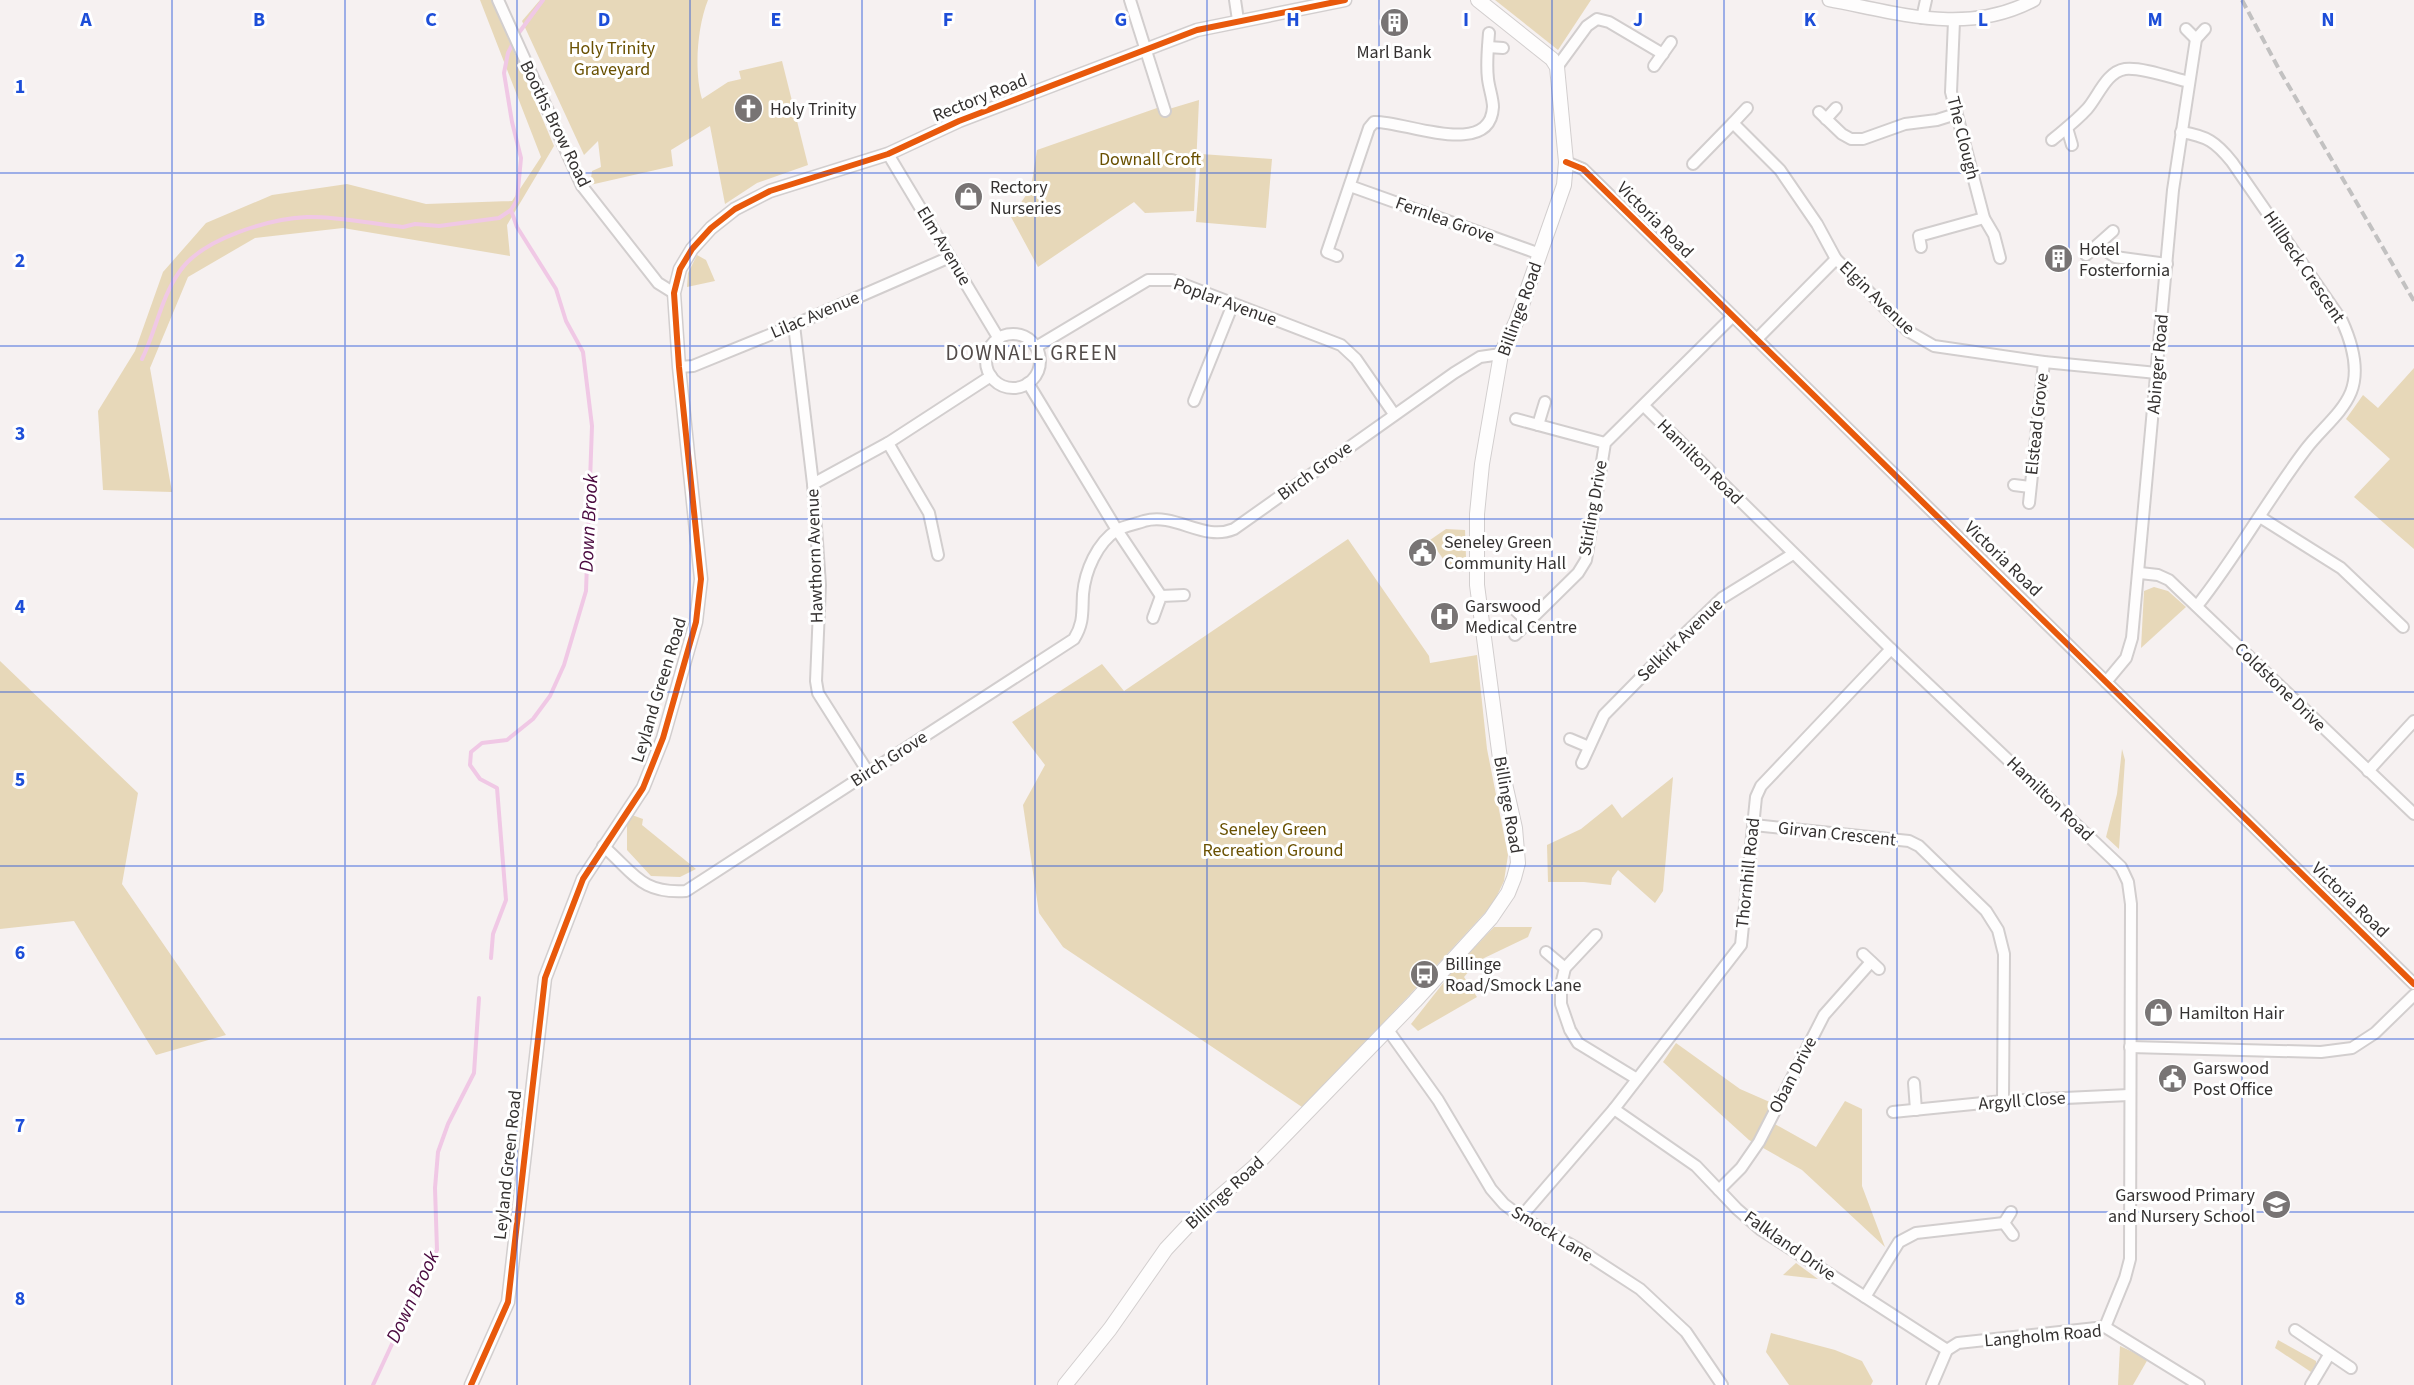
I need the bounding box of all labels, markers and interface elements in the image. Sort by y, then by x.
text: A [79,6,92,34]
text: B [253,6,265,34]
text: C [425,6,437,34]
text: D [598,6,610,34]
text: E [771,6,781,34]
text: F [943,6,953,34]
text: G [1115,6,1127,34]
text: H [1286,6,1300,34]
text: I [1463,6,1469,34]
text: J [1633,6,1643,34]
text: K [1804,6,1817,34]
text: L [1978,6,1988,34]
text: M [2147,6,2163,34]
text: N [2321,6,2335,34]
building icon: Marl Bank [1378,7,1410,39]
park label: Holy Trinity Graveyard [569,36,656,82]
place label: Marl Bank [1356,40,1432,65]
street label: Booths Brow Road [513,56,597,192]
street label: Rectory Road [929,68,1031,128]
text: 1 [15,73,25,101]
church icon: Holy Trinity [733,93,765,125]
street label: The Clough [1941,94,1985,182]
place label: Holy Trinity [770,97,857,122]
park label: Downall Croft [1099,147,1201,172]
place label: Rectory Nurseries [990,175,1061,221]
street label: Victoria Road [1611,176,1699,264]
shop icon: Rectory Nurseries [953,181,985,213]
street label: Fernlea Grove [1392,191,1498,250]
street label: Elm Avenue [911,202,977,290]
street label: Hillbeck Crescent [2257,206,2351,328]
place label: Hotel Fosterfornia [2079,237,2170,283]
building icon: Hotel Fosterfornia [2042,243,2074,275]
text: 2 [15,247,25,275]
street label: Elgin Avenue [1834,255,1920,341]
street label: Billinge Road [1491,258,1549,360]
street label: Poplar Avenue [1170,272,1280,332]
street label: Lilac Avenue [767,285,863,345]
street label: Abinger Road [2141,313,2175,415]
district label: DOWNALL GREEN [946,338,1118,368]
street label: Elstead Grove [2019,372,2055,476]
street label: Hamilton Road [1651,413,1749,511]
text: 3 [15,420,25,448]
street label: Birch Grove [1273,435,1358,507]
street label: Stirling Drive [1572,458,1614,558]
water label: Down Brook [572,472,606,573]
street label: Hawthorn Avenue [800,488,830,624]
street label: Victoria Road [1959,516,2047,602]
place label: Seneley Green Community Hall [1444,530,1566,576]
public building icon: Seneley Green Community Hall [1407,536,1439,568]
text: 4 [15,593,26,621]
street label: Selkirk Avenue [1632,593,1729,687]
place label: Garswood Medical Centre [1465,594,1577,640]
hospital icon: Garswood Medical Centre [1428,600,1460,632]
street label: Leyland Green Road [625,615,693,765]
street label: Coldstone Drive [2229,637,2331,737]
street label: Birch Grove [846,725,932,793]
street label: Hamilton Road [2001,751,2099,847]
street label: Billinge Road [1487,754,1529,856]
text: 5 [15,766,25,794]
street label: Girvan Crescent [1777,815,1897,853]
park label: Seneley Green Recreation Ground [1202,817,1344,863]
street label: Thornhill Road [1730,817,1766,929]
street label: Victoria Road [2306,857,2394,943]
text: 6 [15,939,25,967]
place label: Billinge Road/Smock Lane [1445,952,1582,998]
bus stop icon: Billinge Road/Smock Lane [1408,958,1440,990]
shop icon: Hamilton Hair [2142,997,2174,1029]
place label: Hamilton Hair [2179,1001,2285,1026]
street label: Oban Drive [1763,1032,1823,1118]
place label: Garswood Post Office [2193,1056,2273,1102]
public building icon: Garswood Post Office [2156,1062,2188,1094]
street label: Argyll Close [1978,1085,2067,1117]
street label: Leyland Green Road [488,1089,528,1241]
text: 7 [15,1112,25,1140]
street label: Billinge Road [1180,1151,1270,1235]
place label: Garswood Primary and Nursery School [2108,1183,2256,1229]
school or university icon: Garswood Primary and Nursery School [2260,1189,2292,1221]
street label: Smock Lane [1506,1200,1598,1268]
street label: Falkland Drive [1739,1205,1841,1287]
water label: Down Brook [379,1246,447,1348]
text: 8 [15,1285,25,1313]
street label: Langholm Road [1983,1318,2103,1354]

